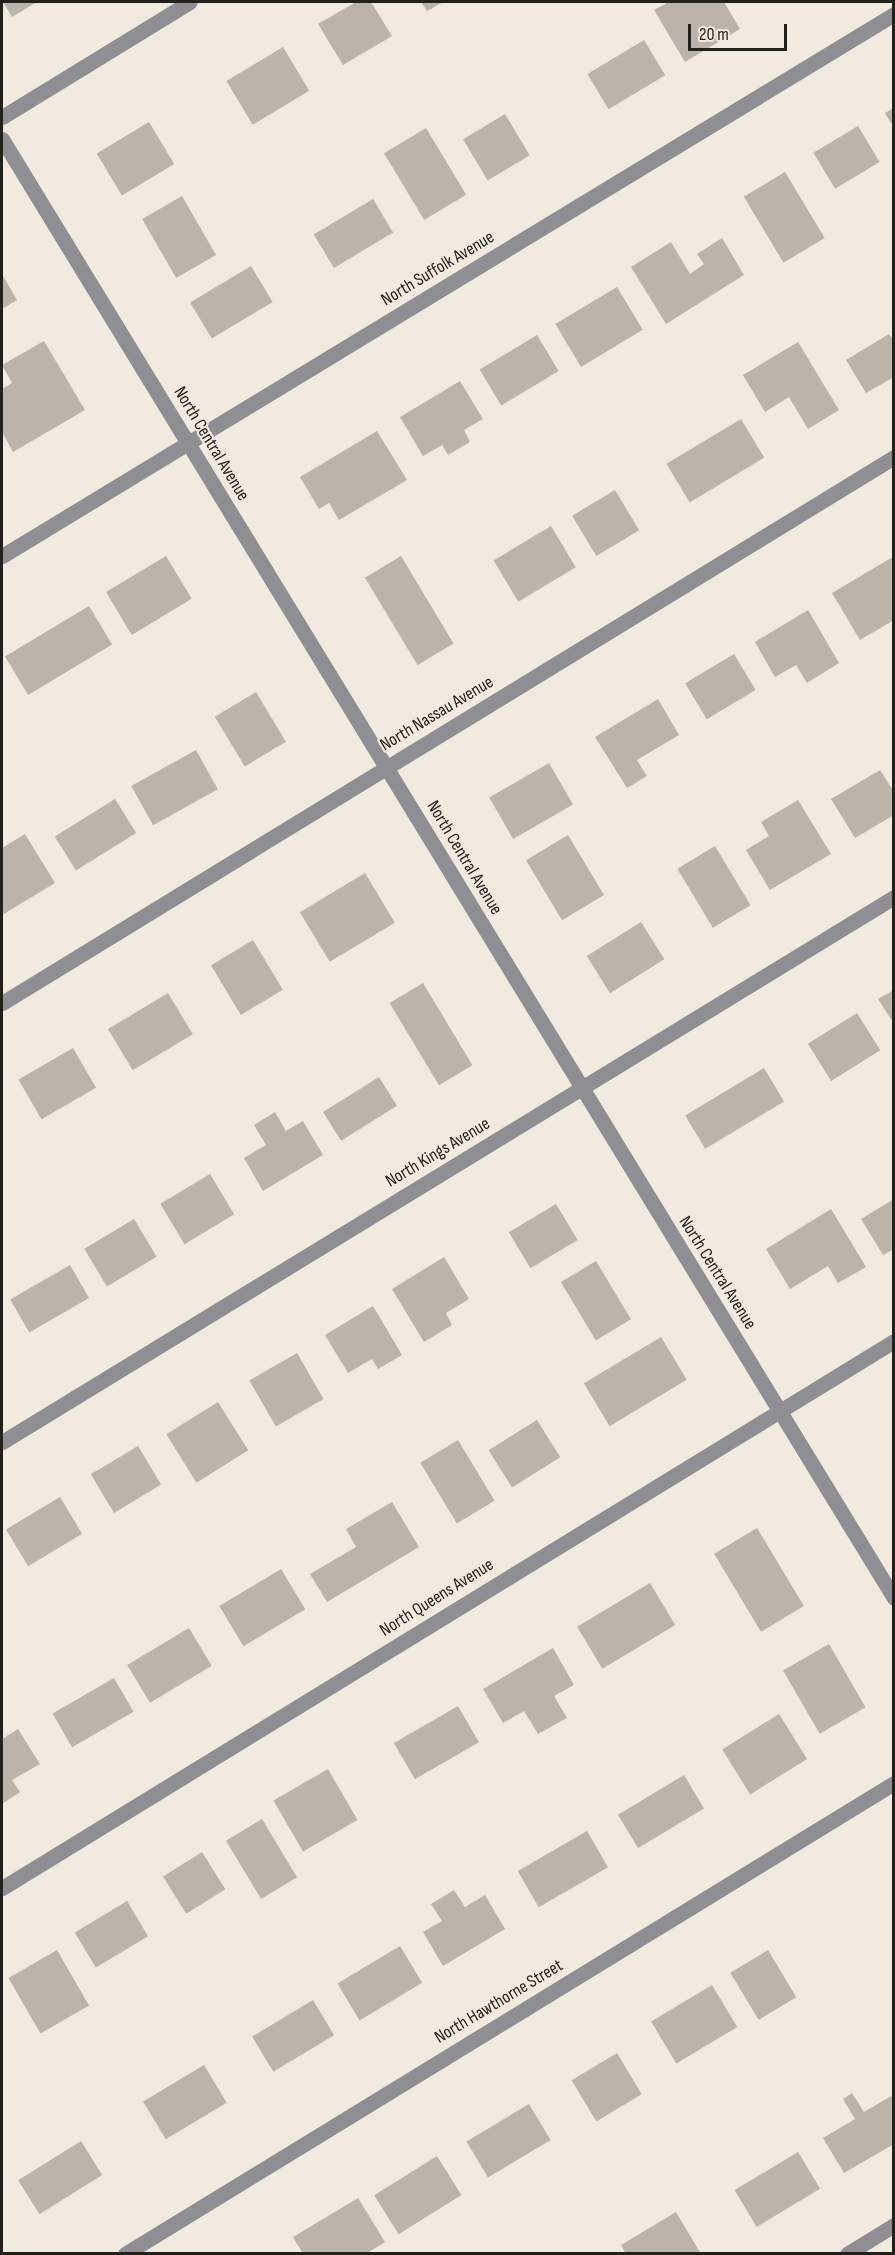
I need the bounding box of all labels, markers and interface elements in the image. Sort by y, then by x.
scale bar [691,12,790,50]
text: 20 m [699,24,729,45]
street label: North Suffolk Avenue [378,227,498,311]
street label: North Central Avenue [168,383,254,505]
street label: North Nassau Avenue [377,672,497,756]
street label: North Central Avenue [421,797,507,919]
street label: North Kings Avenue [382,1113,494,1193]
street label: North Central Avenue [674,1212,760,1334]
street label: North Queens Avenue [376,1554,498,1642]
street label: North Hawthorne Street [431,1955,567,2049]

